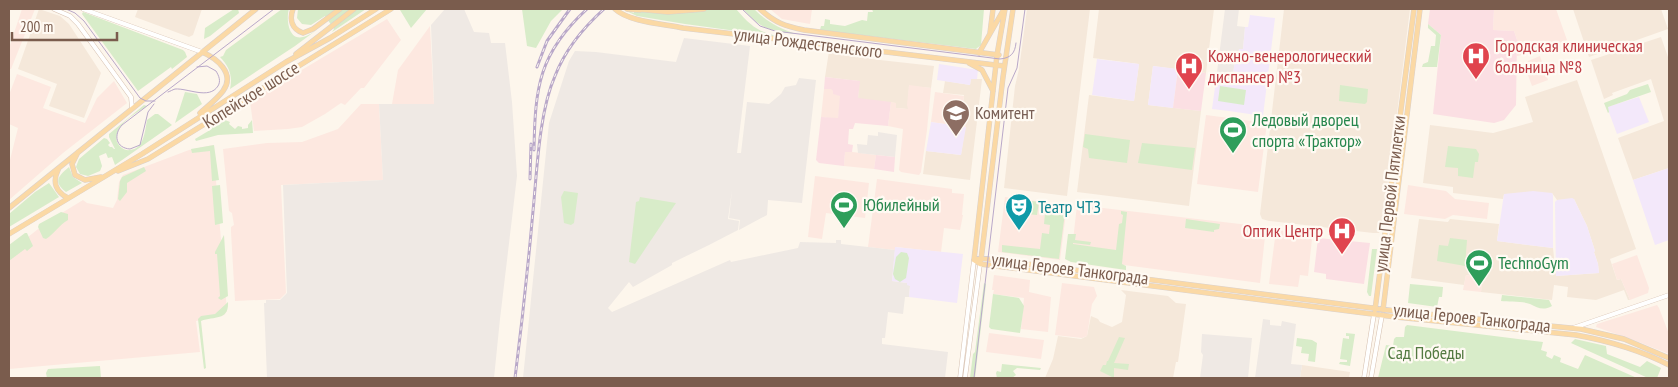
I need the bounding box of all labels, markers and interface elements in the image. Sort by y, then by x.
scale bar [12,10,118,42]
text: 200 m [20,17,53,36]
street label: улица Рождественского [732,22,884,63]
place label: Городская клиническая больница №8 [1495,34,1643,78]
hospital icon: Городская клиническая больница №8 [1461,41,1491,80]
place label: Кожно-венерологический диспансер №3 [1208,44,1372,88]
hospital icon: Кожно-венерологический диспансер №3 [1174,51,1204,90]
street label: Копейское шоссе [198,56,303,133]
school or university icon: Комитент [941,98,971,137]
place label: Комитент [975,101,1035,124]
place label: Ледовый дворец спорта «Трактор» [1251,108,1362,152]
street label: улица Первой Пятилетки [1368,114,1411,274]
sports icon: Ледовый дворец спорта «Трактор» [1218,115,1248,154]
sports icon: Юбилейный [829,190,859,229]
theatre icon: Театр ЧТЗ [1004,192,1034,231]
place label: Юбилейный [863,193,940,216]
place label: Театр ЧТЗ [1038,195,1101,218]
hospital icon: Оптик Центр [1327,216,1357,255]
place label: Оптик Центр [1242,219,1323,242]
street label: улица Героев Танкограда [990,247,1150,290]
sports icon: TechnoGym [1464,248,1494,287]
place label: TechnoGym [1498,251,1569,274]
street label: улица Героев Танкограда [1392,298,1552,337]
park label: Сад Победы [1388,341,1464,364]

